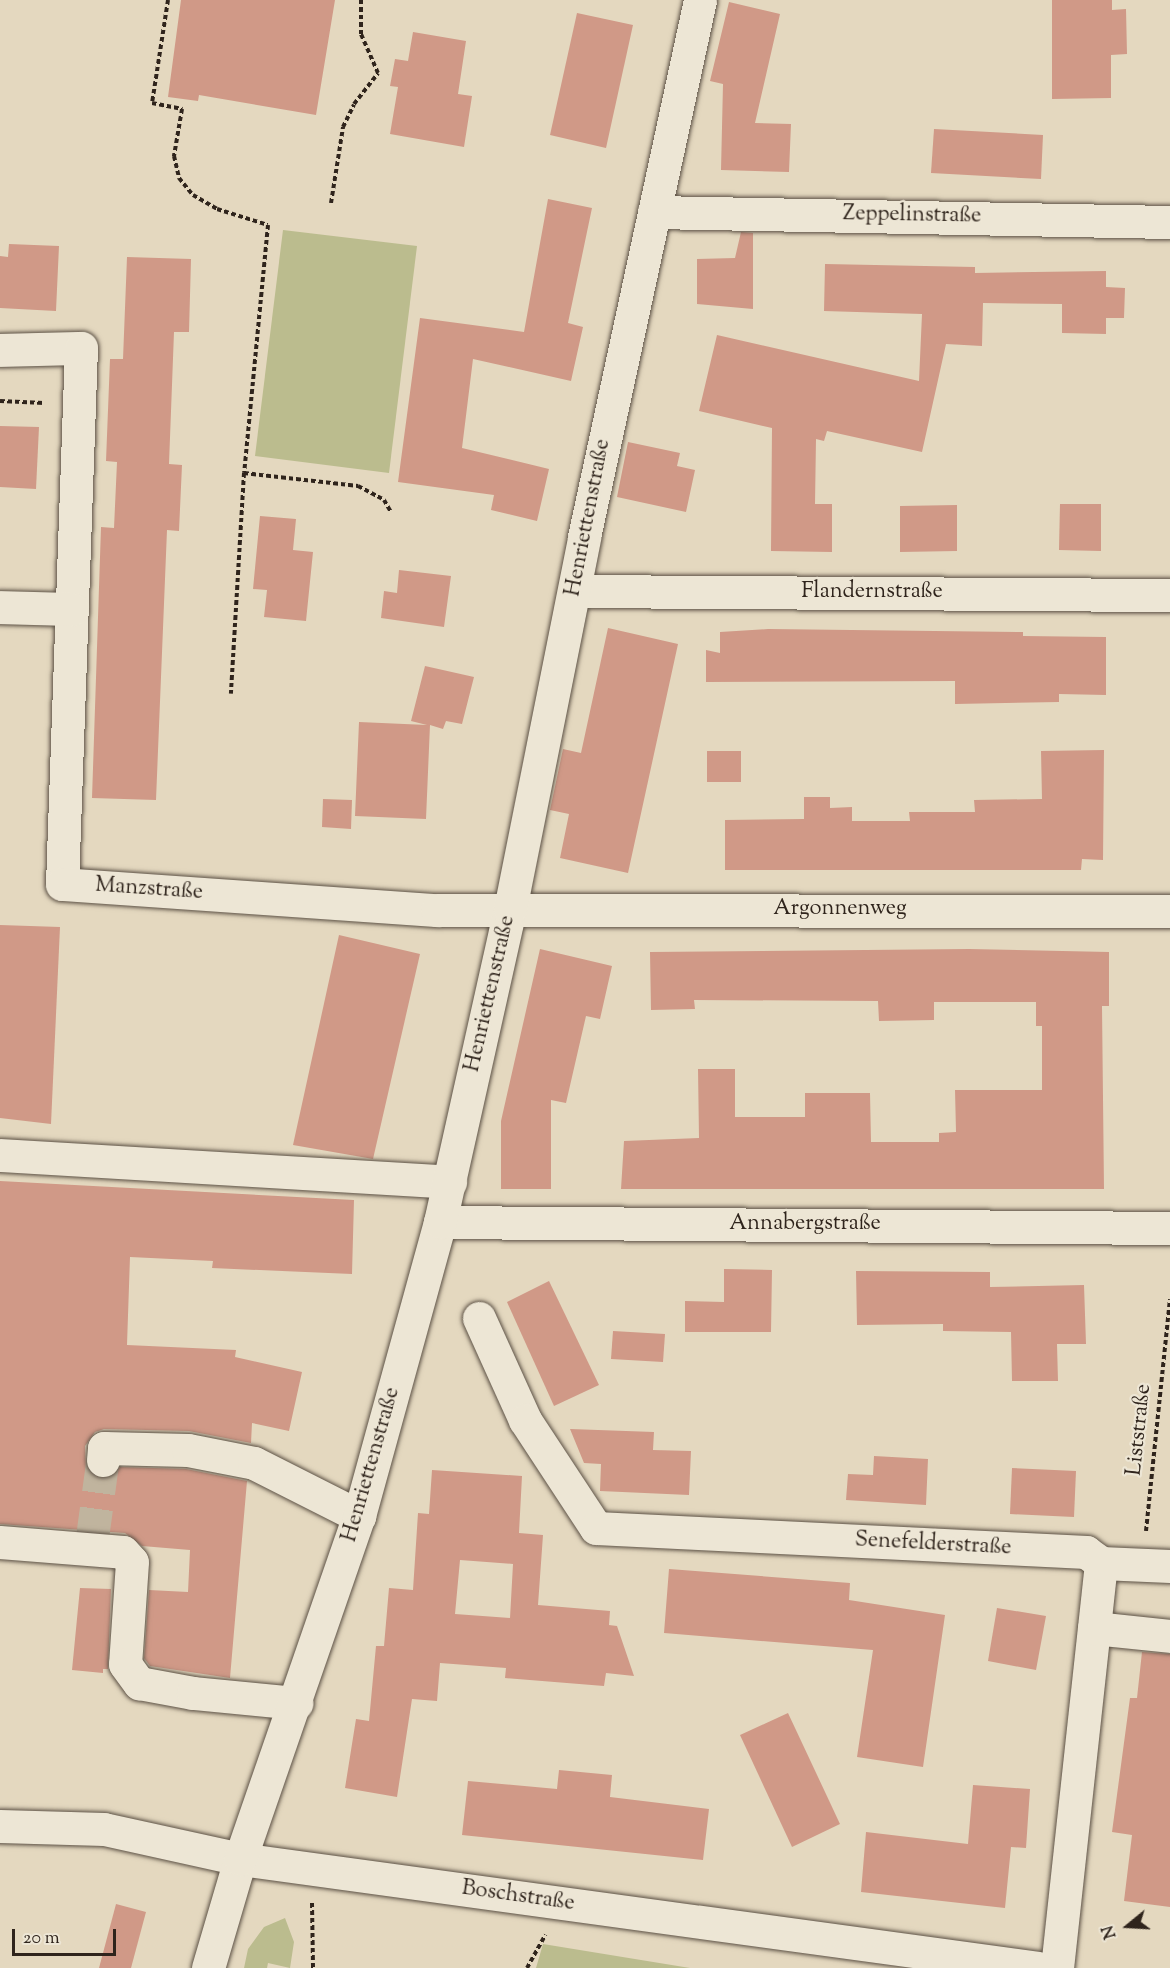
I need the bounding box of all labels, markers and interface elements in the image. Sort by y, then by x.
street label: Zeppelinstraße [843,202,981,230]
street label: Henriettenstraße [561,437,617,599]
street label: Flandernstraße [801,580,943,606]
street label: Manzstraße [94,873,204,907]
street label: Argonnenweg [773,897,907,923]
street label: Henriettenstraße [460,913,522,1075]
street label: Annabergstraße [729,1212,881,1238]
street label: Liststraße [1122,1383,1158,1477]
street label: Henriettenstraße [337,1385,407,1545]
street label: Senefelderstraße [854,1528,1012,1562]
street label: Boschstraße [460,1876,576,1918]
north arrow [1098,1896,1158,1956]
scale bar [15,1917,118,1955]
text: N [1097,1922,1123,1941]
text: 20 m [23,1926,60,1952]

